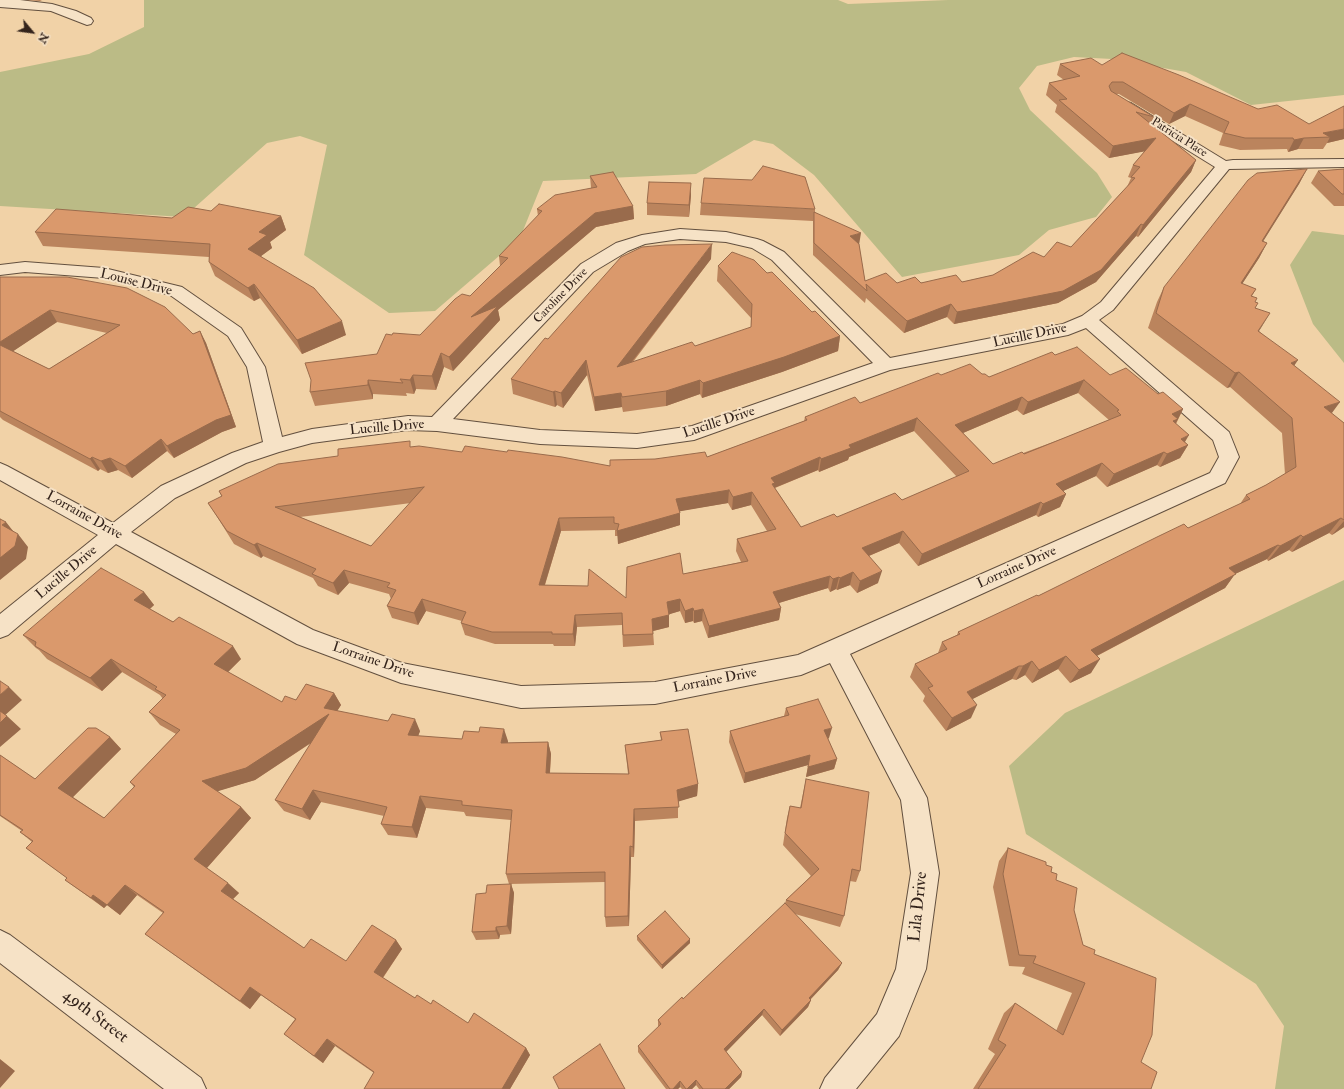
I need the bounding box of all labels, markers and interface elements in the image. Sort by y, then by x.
north arrow [12,12,52,52]
text: N [35,31,51,46]
street label: Patricia Place [1148,115,1210,161]
street label: Caroline Drive [531,265,591,327]
street label: Louise Drive [98,266,174,300]
street label: Lucille Drive [992,320,1068,352]
street label: Lucille Drive [681,403,757,443]
street label: Lucille Drive [349,416,425,440]
street label: Lorraine Drive [43,488,125,544]
street label: Lucille Drive [33,543,101,603]
street label: Lorraine Drive [975,543,1059,593]
street label: Lorraine Drive [330,639,416,683]
street label: Lorraine Drive [672,665,758,697]
street label: Lila Drive [905,871,933,943]
street label: 49th Street [58,986,132,1048]

